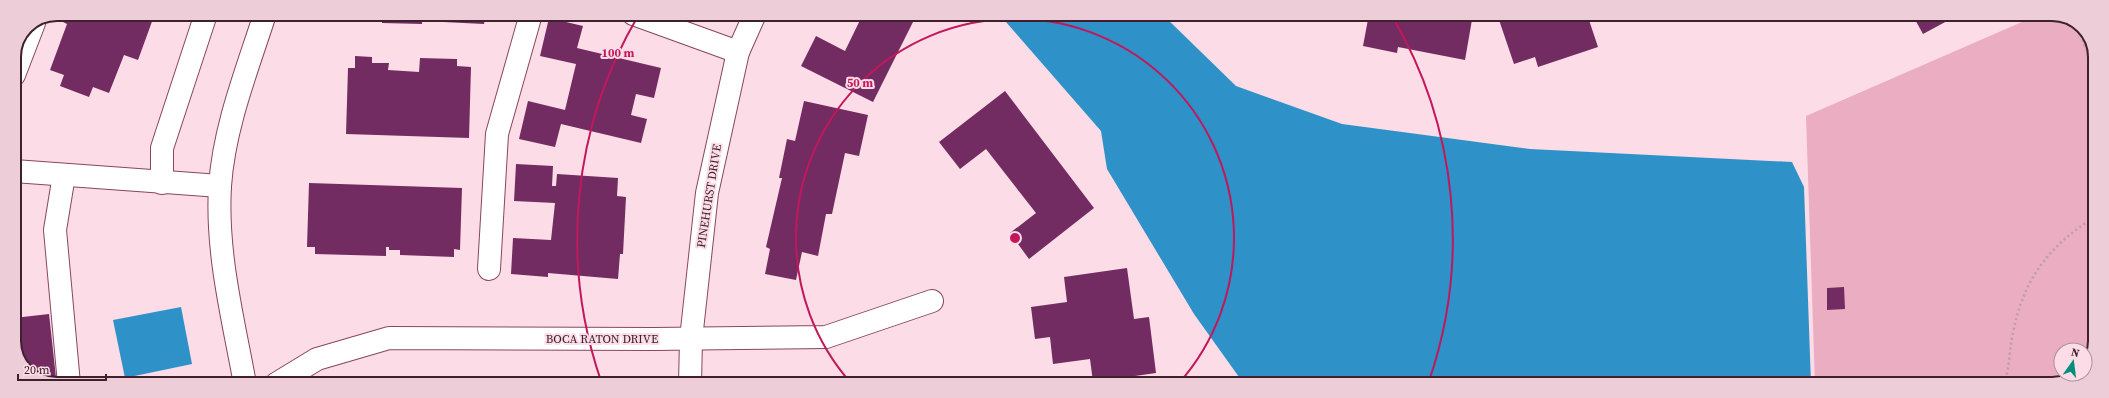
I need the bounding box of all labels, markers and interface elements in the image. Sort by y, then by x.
text: 100 m [602,45,635,61]
text: 50 m [847,75,873,91]
street label: PINEHURST DRIVE [693,143,725,249]
centre of rings [1008,231,1022,245]
street label: BOCA RATON DRIVE [546,331,658,347]
north arrow [2053,342,2093,382]
text: N [2070,345,2081,361]
scale bar [18,356,106,382]
text: 20 m [24,362,50,378]

